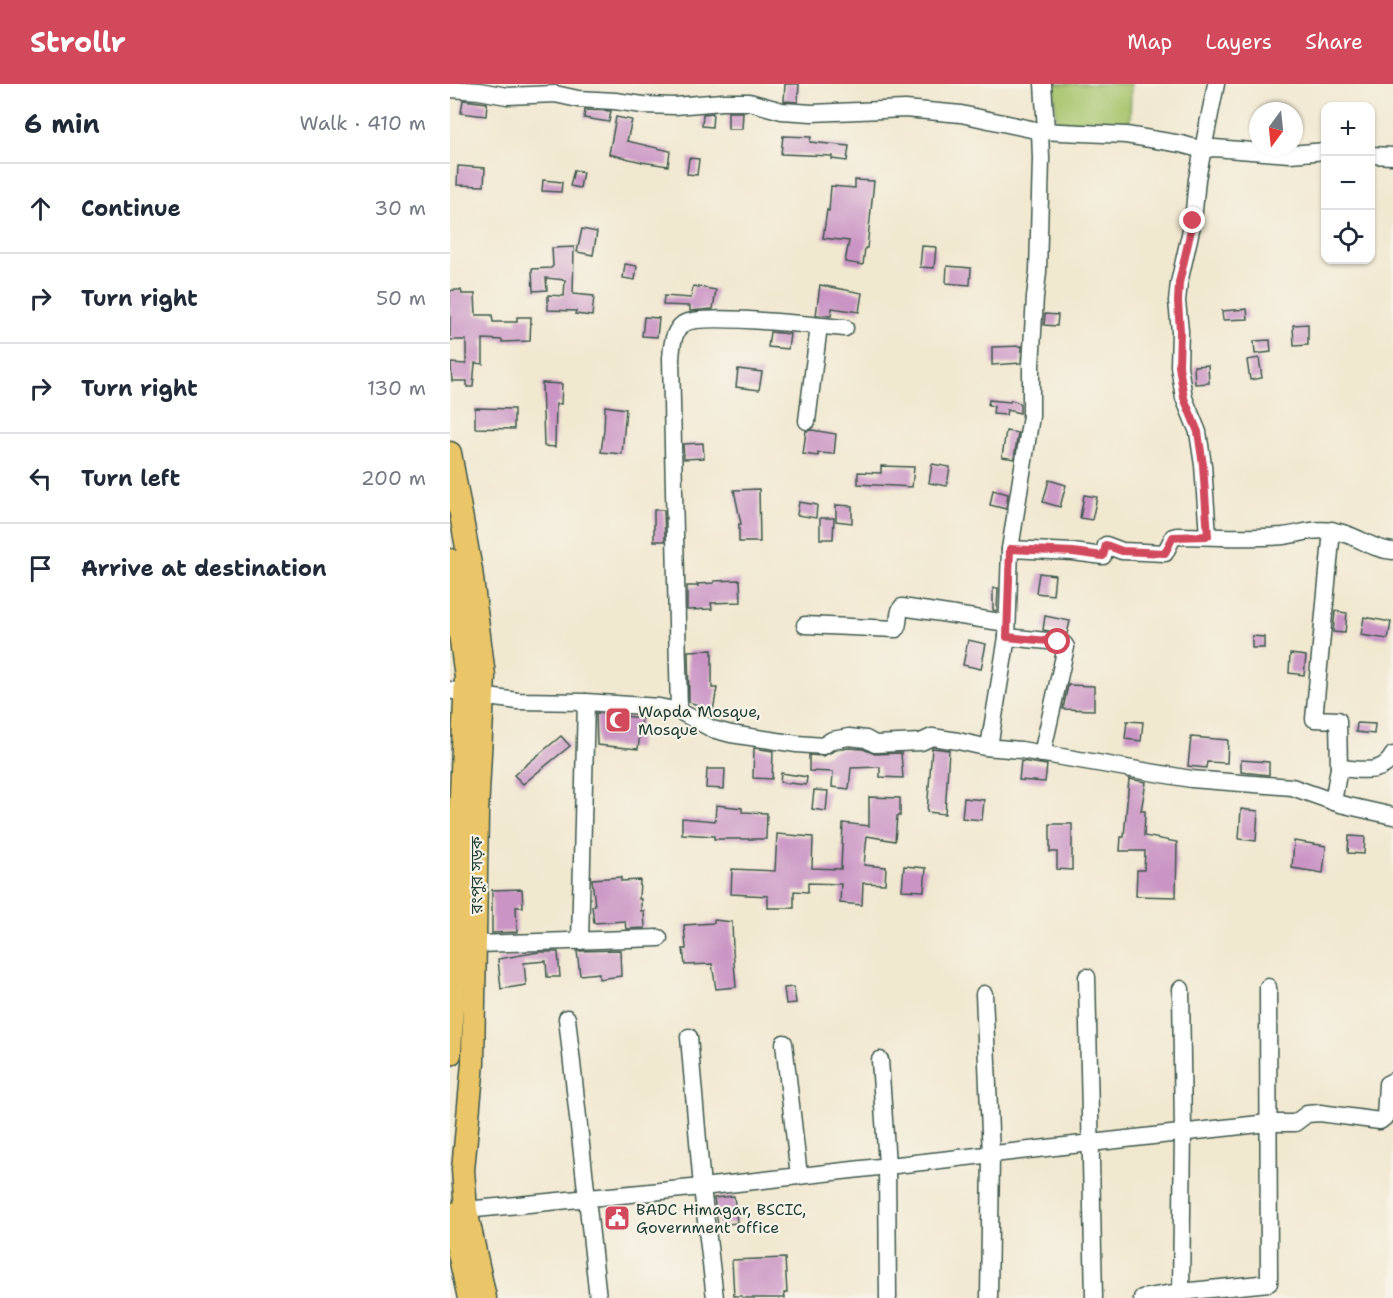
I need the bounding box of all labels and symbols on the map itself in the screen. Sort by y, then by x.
north arrow [1249,102,1303,156]
route end [1179,207,1205,233]
route start [1044,628,1070,654]
place label: Wapda Mosque, Mosque [638,701,761,740]
mosque icon: Wapda Mosque, Mosque [603,705,633,735]
street label: রংপুর সড়ক [466,835,487,915]
place label: BADC Himagar, BSCIC, Government office [636,1199,806,1238]
public building icon: BADC Himagar, BSCIC, Government office [602,1203,632,1233]

